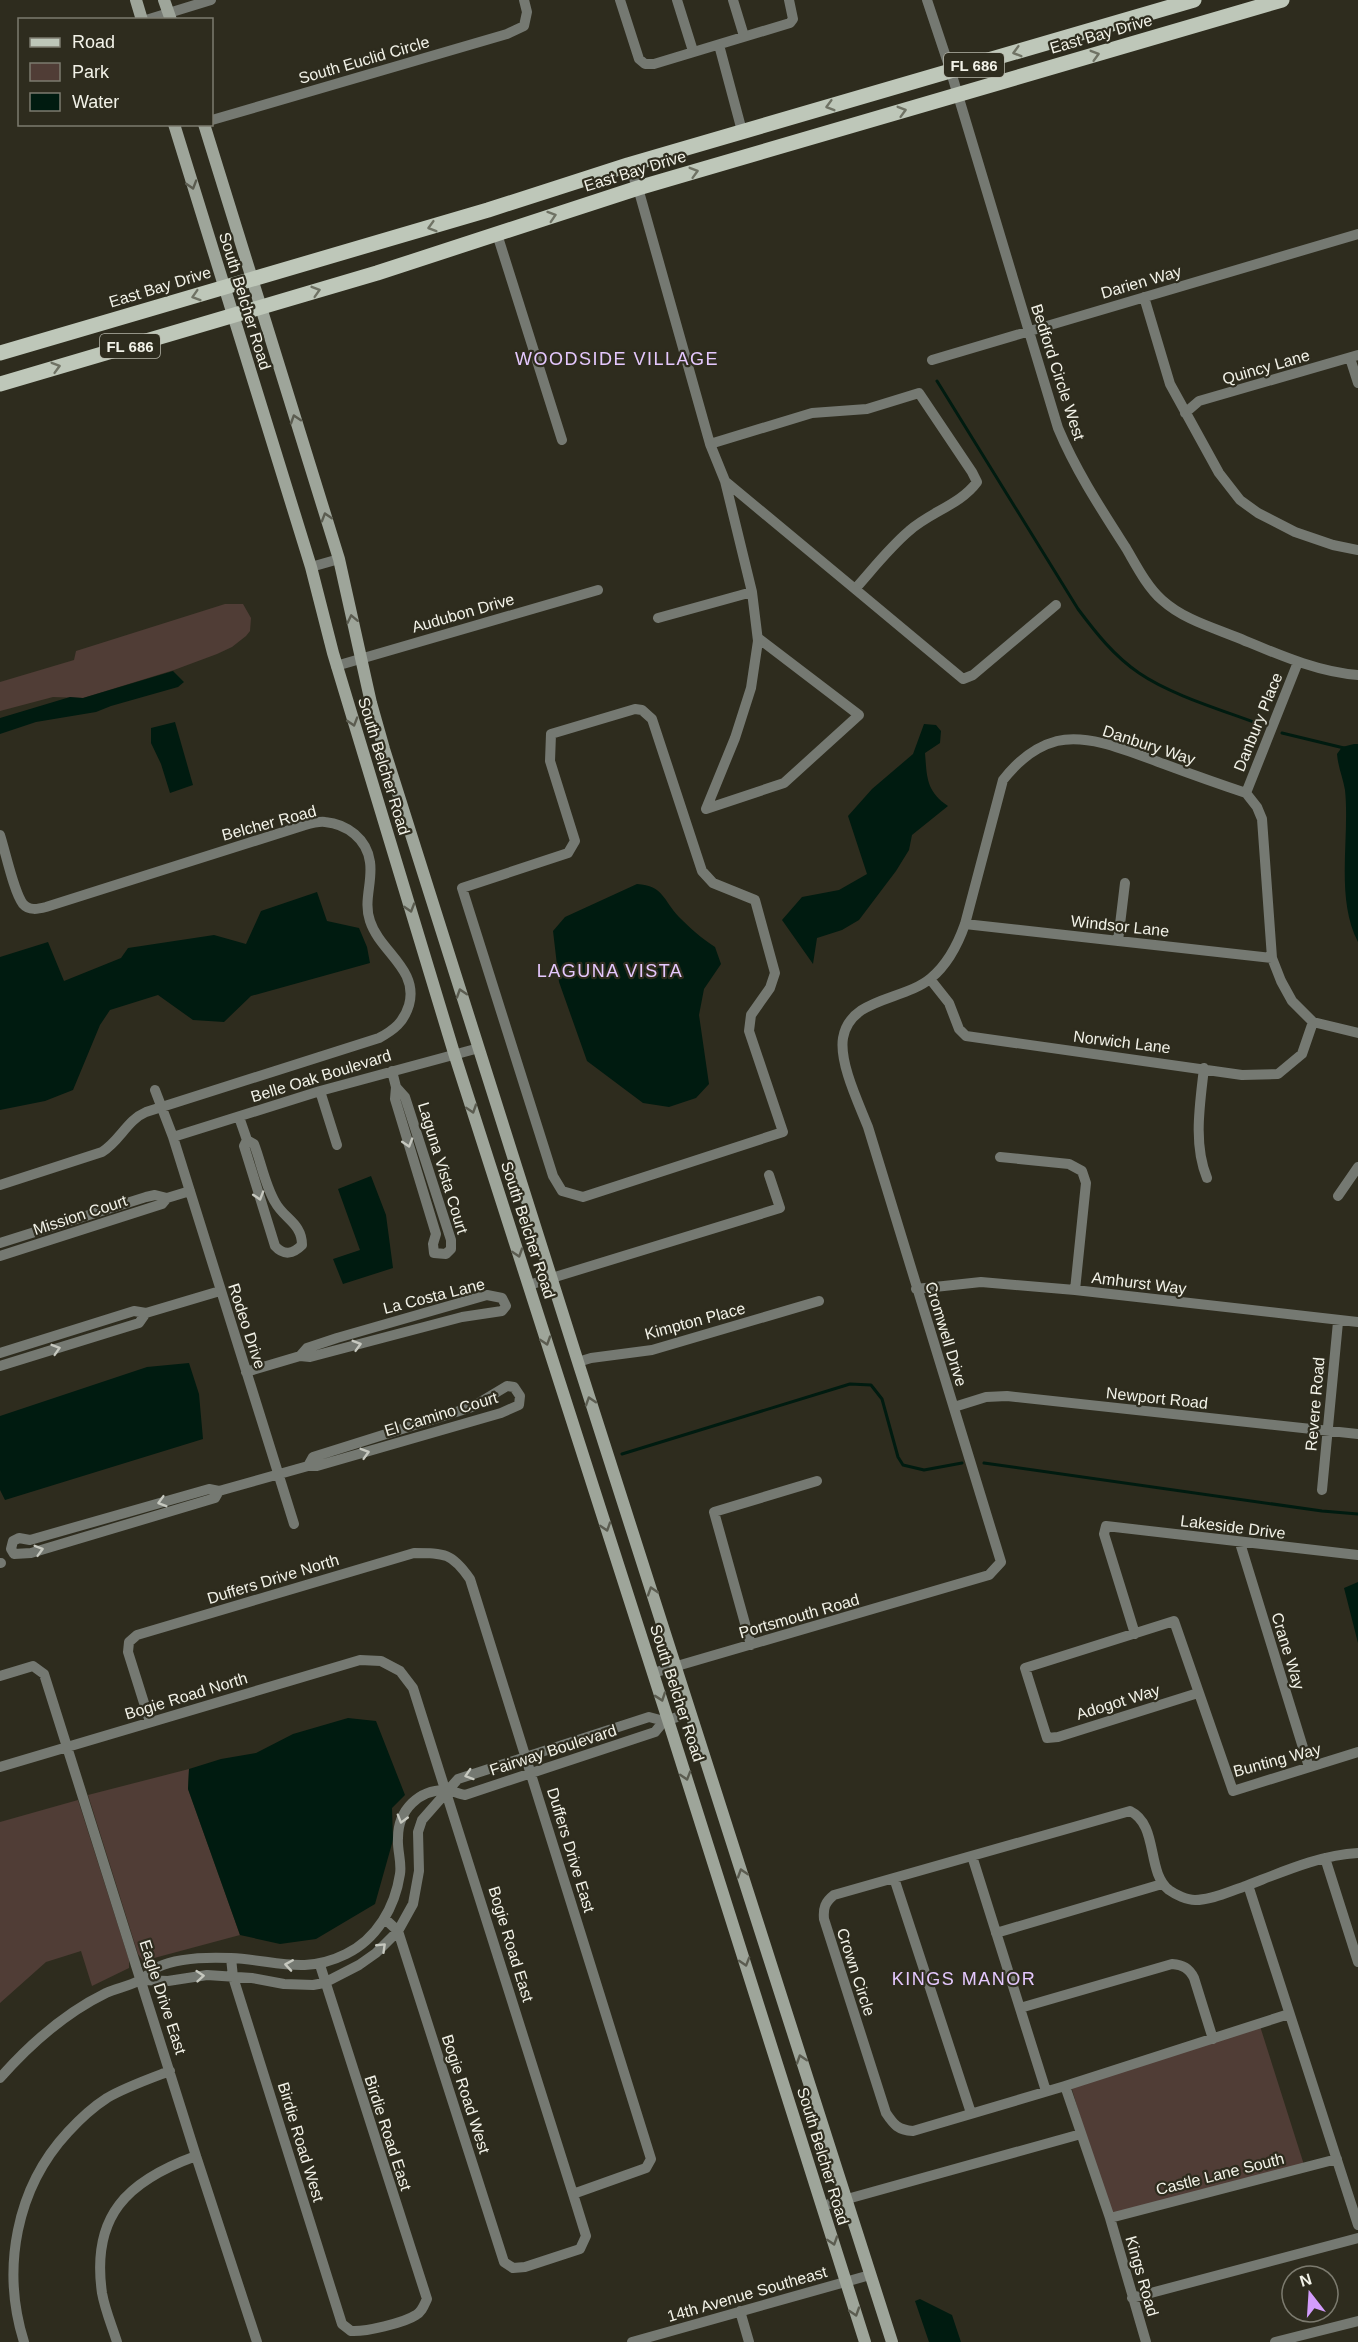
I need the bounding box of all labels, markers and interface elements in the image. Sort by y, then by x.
street label: East Bay Drive [1048,11,1154,57]
legend [18,18,213,126]
text: Road [72,32,115,52]
street label: South Euclid Circle [297,33,431,87]
one-way arrow [1012,45,1023,57]
one-way arrow [1089,50,1100,62]
road number: FL 686 [944,53,1004,77]
text: Park [72,62,110,82]
text: Water [72,92,119,112]
one-way arrow [825,99,835,111]
one-way arrow [896,106,907,118]
street label: East Bay Drive [582,147,688,195]
one-way arrow [689,166,699,179]
one-way arrow [185,179,197,190]
one-way arrow [546,210,557,223]
one-way arrow [427,219,437,232]
street label: South Belcher Road [216,230,274,372]
street label: Darien Way [1099,262,1183,302]
street label: East Bay Drive [107,263,213,311]
one-way arrow [310,286,321,298]
one-way arrow [191,289,201,301]
street label: Bedford Circle West [1028,302,1088,443]
road number: FL 686 [100,334,160,358]
street label: Quincy Lane [1220,346,1312,388]
district label: WOODSIDE VILLAGE [515,349,719,369]
one-way arrow [51,362,61,375]
one-way arrow [290,414,302,425]
one-way arrow [321,512,333,523]
street label: Audubon Drive [410,590,516,636]
one-way arrow [346,615,359,625]
street label: Danbury Place [1230,670,1286,774]
street label: South Belcher Road [355,695,413,837]
one-way arrow [346,716,358,727]
street label: Danbury Way [1101,722,1197,768]
street label: Belcher Road [220,802,318,844]
one-way arrow [403,902,415,913]
street label: Windsor Lane [1070,912,1170,940]
district label: LAGUNA VISTA [537,961,683,981]
one-way arrow [456,988,468,999]
street label: Norwich Lane [1072,1028,1172,1056]
street label: Belle Oak Boulevard [249,1047,393,1105]
street label: Laguna Vista Court [415,1100,471,1236]
one-way arrow [465,1103,477,1114]
one-way arrow [401,1137,413,1148]
street label: South Belcher Road [498,1159,558,1301]
one-way arrow [252,1190,264,1201]
street label: Mission Court [31,1192,130,1238]
one-way arrow [511,1247,524,1258]
street label: Amhurst Way [1091,1269,1187,1297]
street label: La Costa Lane [381,1275,487,1317]
street label: Cromwell Drive [922,1280,970,1388]
street label: Rodeo Drive [225,1281,269,1371]
street label: Kimpton Place [643,1299,747,1343]
one-way arrow [539,1335,552,1346]
one-way arrow [351,1340,362,1352]
one-way arrow [50,1344,61,1356]
street label: Revere Road [1302,1356,1328,1452]
street label: Newport Road [1105,1384,1209,1412]
street label: El Camino Court [382,1389,500,1439]
one-way arrow [585,1396,598,1407]
one-way arrow [359,1448,369,1460]
one-way arrow [158,1495,168,1507]
street label: Lakeside Drive [1179,1512,1287,1542]
one-way arrow [599,1521,611,1532]
one-way arrow [34,1545,44,1558]
street label: Duffers Drive North [205,1551,341,1607]
one-way arrow [646,1586,659,1597]
street label: Portsmouth Road [737,1591,861,1641]
street label: Crane Way [1268,1611,1308,1691]
street label: South Belcher Road [647,1622,707,1764]
street label: Bogie Road North [123,1669,249,1723]
street label: Adogot Way [1074,1681,1162,1723]
one-way arrow [653,1691,666,1702]
street label: Fairway Boulevard [487,1721,619,1779]
street label: Bunting Way [1231,1740,1323,1780]
one-way arrow [464,1768,475,1780]
one-way arrow [679,1770,691,1781]
street label: Duffers Drive East [544,1786,598,1915]
one-way arrow [397,1814,409,1824]
one-way arrow [737,1868,749,1879]
street label: Bogie Road East [485,1884,537,2004]
street label: Crown Circle [834,1926,878,2018]
street label: Eagle Drive East [137,1938,190,2057]
one-way arrow [375,1943,386,1954]
one-way arrow [737,1956,750,1967]
one-way arrow [284,1959,293,1971]
district label: KINGS MANOR [892,1969,1036,1989]
one-way arrow [195,1970,204,1983]
street label: Bogie Road West [439,2032,493,2156]
one-way arrow [796,2054,808,2065]
street label: Birdie Road East [361,2073,415,2193]
street label: Birdie Road West [275,2080,327,2204]
street label: South Belcher Road [794,2085,852,2227]
street label: Castle Lane South [1154,2150,1286,2198]
street label: Kings Road [1122,2234,1162,2318]
one-way arrow [826,2235,838,2246]
street label: 14th Avenue Southeast [665,2263,829,2325]
north arrow [1280,2264,1340,2324]
text: N [1298,2270,1314,2290]
one-way arrow [848,2306,860,2317]

